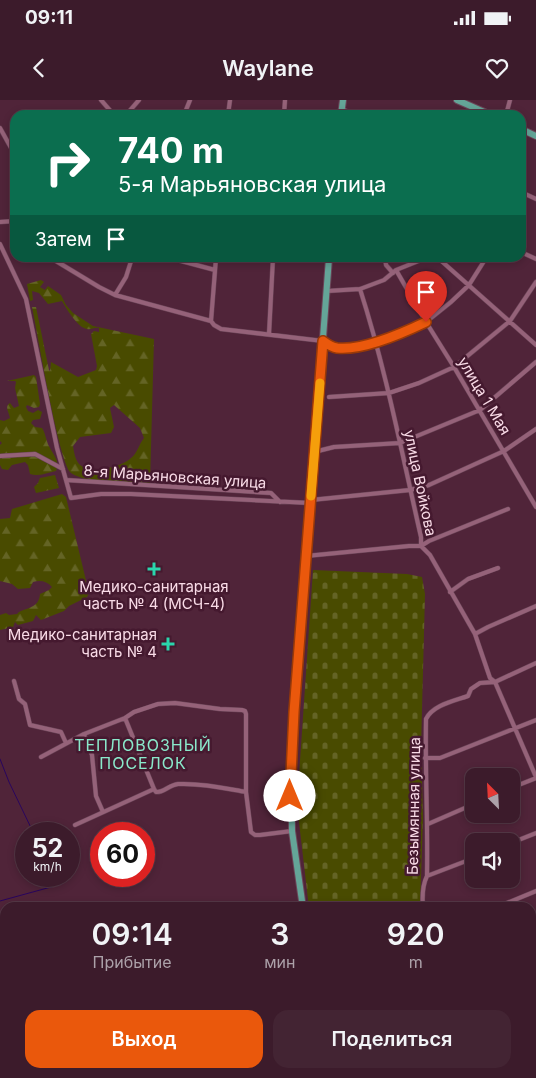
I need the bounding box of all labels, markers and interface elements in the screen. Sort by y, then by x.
text: 09:11 [25,6,73,29]
icon: back [25,54,53,82]
icon: heart [483,54,511,82]
text: Waylane [222,55,314,81]
text: 740 m [118,129,224,171]
icon: right [35,130,100,195]
text: 5-я Марьяновская улица [118,171,386,197]
icon: arrive [102,225,130,253]
text: Затем [35,228,92,251]
pin [405,271,447,322]
icon: arrive [412,278,440,306]
street label: улица 1 Мая [454,353,515,438]
street label: улица Войкова [400,428,441,538]
street label: 8-я Марьяновская улица [83,461,267,492]
marker: Медико-санитарная часть № 4 (МСЧ-4) [147,562,161,576]
place label: Медико-санитарная часть № 4 (МСЧ-4) [79,577,229,613]
place label: Медико-санитарная часть № 4 [8,625,157,661]
marker: Медико-санитарная часть № 4 [161,637,175,651]
district label: ТЕПЛОВОЗНЫЙ ПОСЕЛОК [74,735,212,773]
street label: Безымянная улица [403,737,424,875]
north arrow [465,768,520,822]
map controls [465,768,520,888]
position arrow [263,769,315,821]
speed limit sign: 60 [90,822,155,887]
text: 52 [32,833,63,863]
button: sound [465,833,520,888]
text: km/h [33,859,62,874]
text: 09:14 [91,916,173,952]
text: 3 [270,916,289,952]
text: 920 [387,916,445,952]
text: Прибытие [93,952,172,972]
text: мин [264,952,295,972]
text: m [409,952,423,972]
button: Выход [25,1010,263,1068]
button: Поделиться [273,1010,511,1068]

